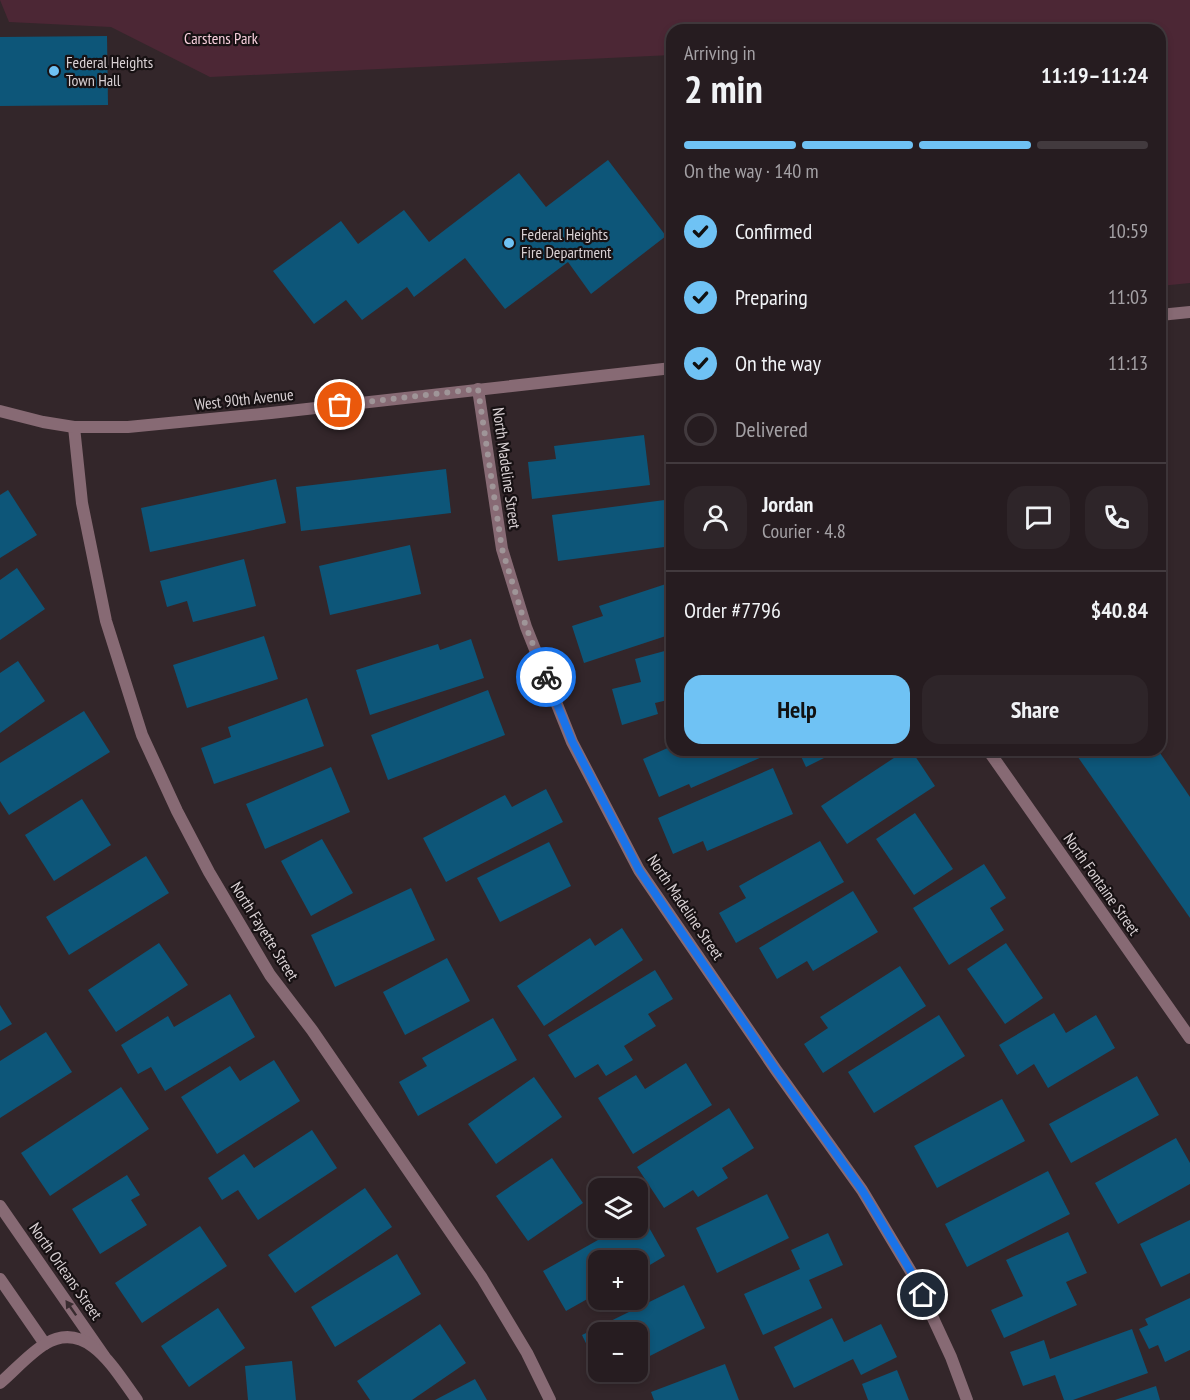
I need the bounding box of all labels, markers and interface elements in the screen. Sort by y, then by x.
park label: Carstens Park [184,28,259,48]
text: Arriving in [684,40,756,66]
place label: Federal Heights Town Hall [66,52,153,90]
text: 11:19–11:24 [1041,61,1148,89]
text: 2 min [684,63,763,114]
marker: Federal Heights Town Hall [47,64,61,78]
text: On the way · 140 m [684,158,819,184]
icon: check [684,215,717,248]
text: Confirmed [735,217,812,245]
text: 10:59 [1108,218,1148,244]
place label: Federal Heights Fire Department [521,224,612,262]
marker: Federal Heights Fire Department [502,236,516,250]
icon: check [684,281,717,314]
text: Preparing [735,283,808,311]
text: 11:03 [1108,284,1148,310]
icon: check [684,347,717,380]
text: On the way [735,349,821,377]
text: 11:13 [1108,350,1148,376]
pin [314,379,365,430]
street label: West 90th Avenue [194,384,294,414]
icon: bag [323,388,356,421]
street label: North Madeline Street [489,406,526,531]
text: Delivered [735,415,808,443]
button: person [684,486,747,549]
button: chat [1007,486,1070,549]
button: phone [1085,486,1148,549]
text: Jordan [762,490,813,518]
text: Courier · 4.8 [762,518,846,544]
text: Order #7796 [684,596,781,624]
text: $40.84 [1091,596,1148,624]
courier [516,647,576,707]
icon: bike [530,661,563,694]
button: Help [684,675,910,744]
button: Share [922,675,1148,744]
street label: North Fontaine Street [1059,829,1145,939]
street label: North Madeline Street [643,851,729,964]
street label: North Fayette Street [227,878,304,985]
map controls [588,1178,648,1382]
button: layers [588,1178,648,1238]
street label: North Orleans Street [25,1219,107,1324]
button: + [588,1250,648,1310]
pin [897,1269,948,1320]
icon: home [906,1278,939,1311]
one-way arrow [65,1300,77,1316]
button: − [588,1322,648,1382]

